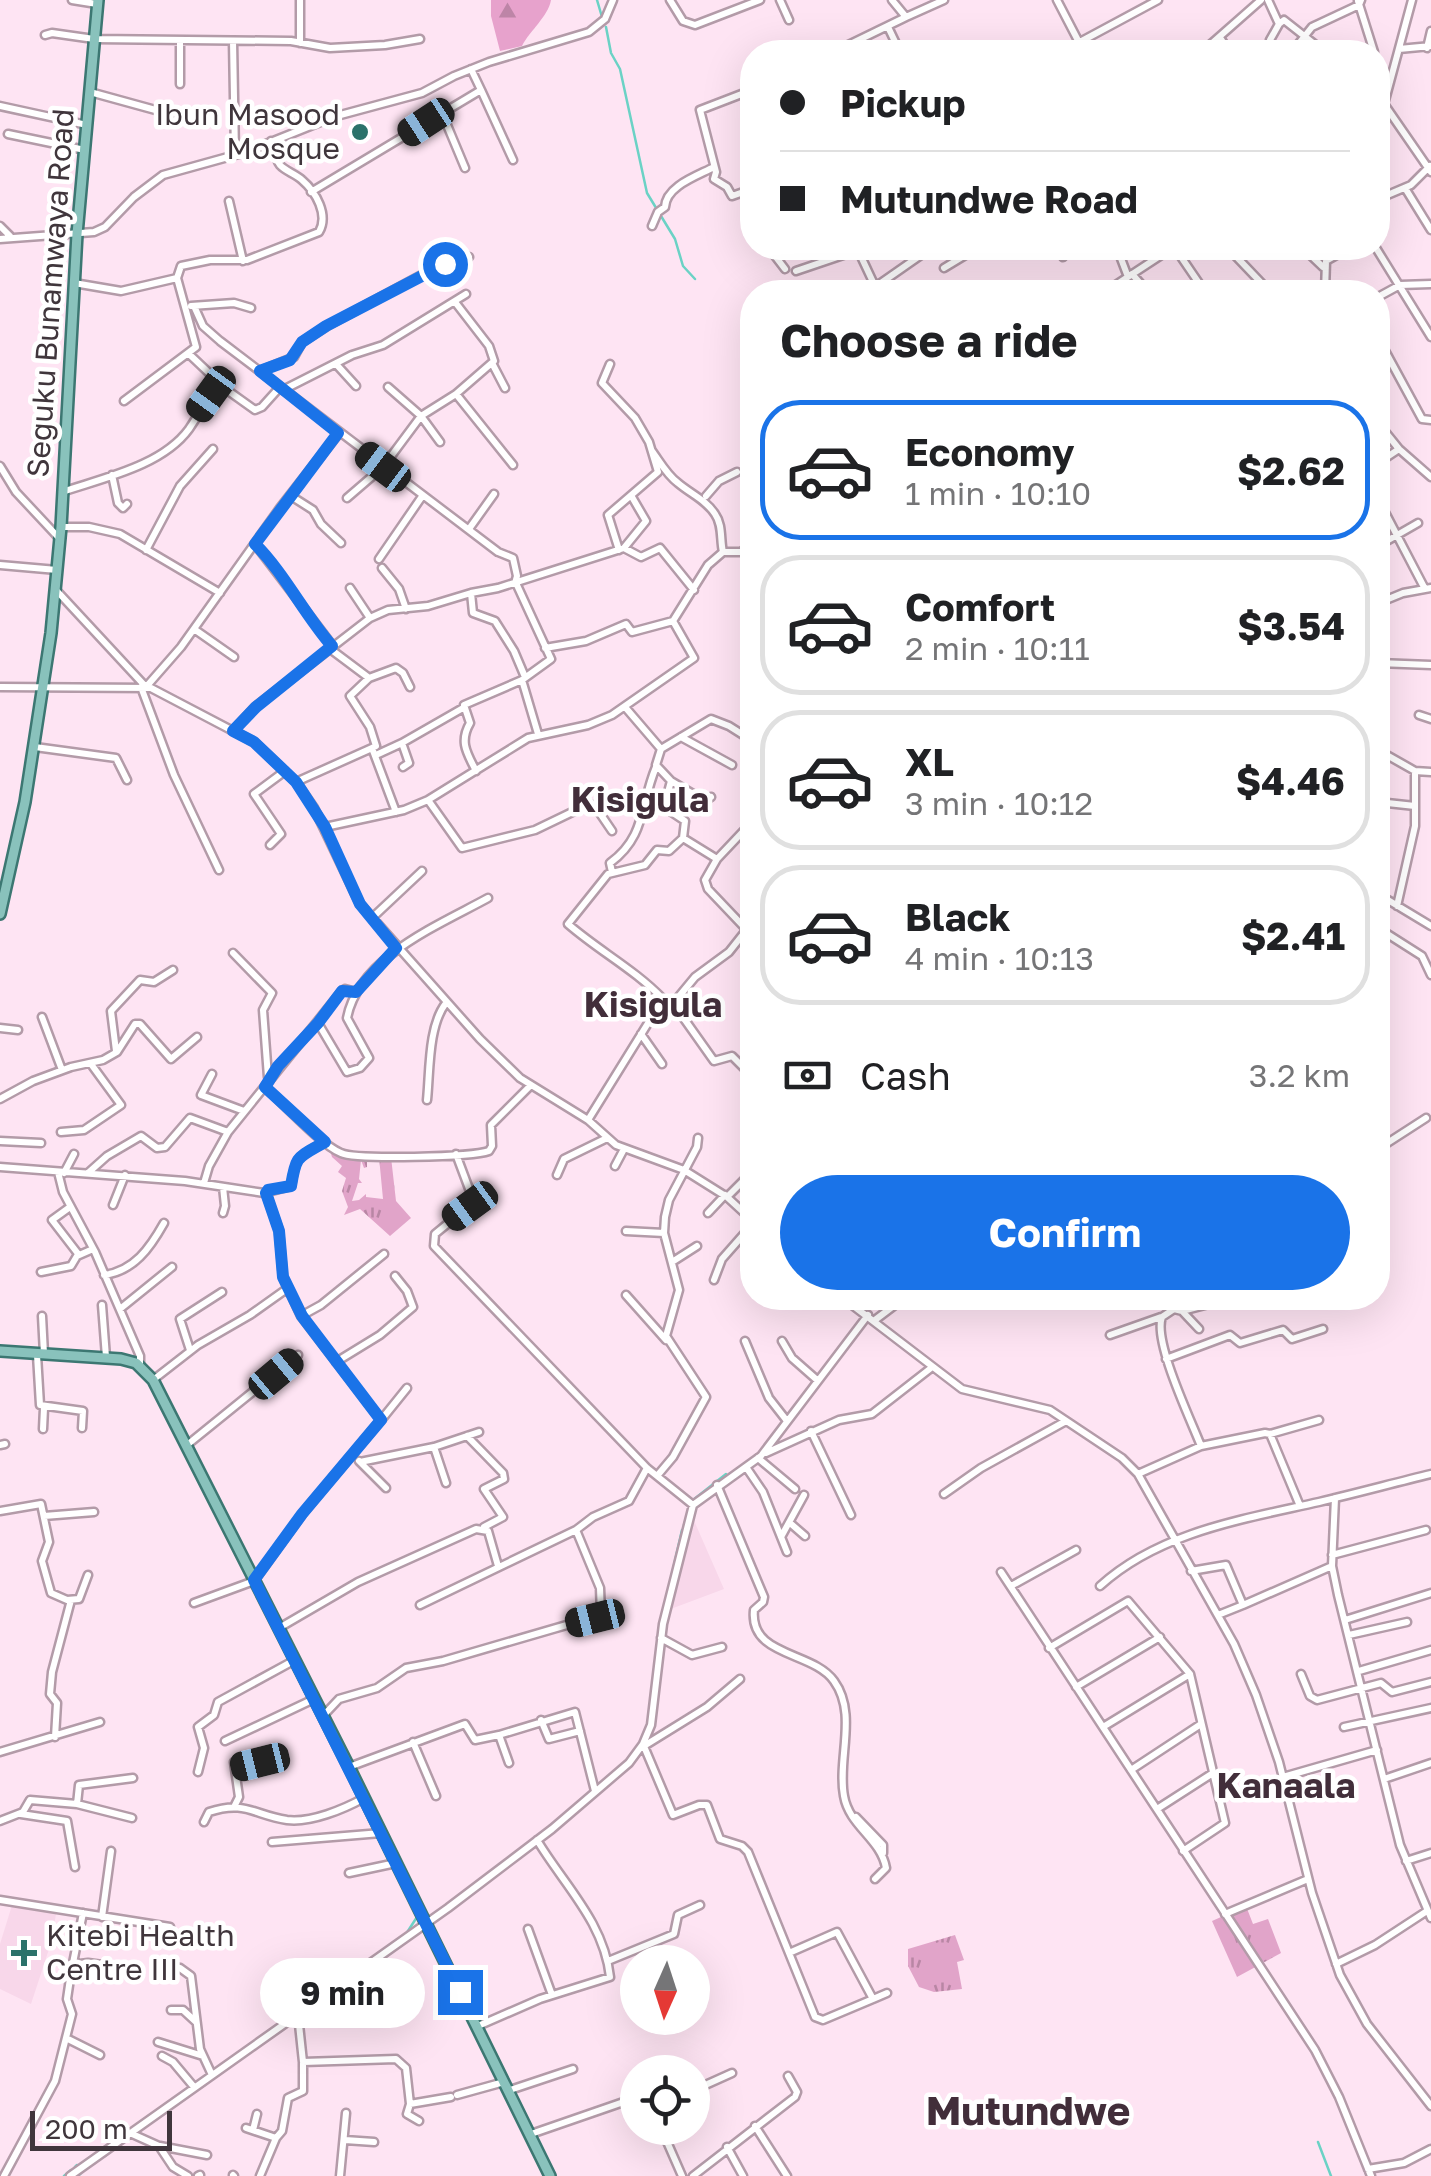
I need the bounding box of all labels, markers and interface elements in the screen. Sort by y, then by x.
text: Pickup [840,80,966,125]
car [393,93,459,151]
place label: Ibun Masood Mosque [155,96,340,166]
street label: Seguku Bunamwaya Road [19,107,81,479]
marker: Ibun Masood Mosque [349,121,371,143]
text: Mutundwe Road [840,176,1138,221]
route start [423,242,468,287]
text: Choose a ride [780,313,1078,367]
car [181,361,241,427]
icon: car [785,425,875,515]
text: Economy [905,429,1074,474]
car [350,437,416,497]
text: $2.62 [1237,448,1345,493]
text: 1 min · 10:10 [905,474,1091,512]
icon: car [785,580,875,670]
text: Comfort [905,584,1055,629]
text: $3.54 [1237,603,1345,648]
text: 2 min · 10:11 [905,629,1090,667]
icon: car [785,735,875,825]
text: XL [905,739,954,784]
text: $4.46 [1236,758,1345,803]
district label: Kisigula [571,778,709,820]
text: 3 min · 10:12 [905,784,1093,822]
icon: car [785,890,875,980]
text: Black [905,894,1010,939]
text: $2.41 [1241,913,1345,958]
text: 4 min · 10:13 [905,939,1094,977]
district label: Kisigula [584,983,722,1025]
icon: cash [780,1048,835,1103]
text: Cash [860,1053,951,1098]
text: 3.2 km [1249,1056,1350,1094]
button: Confirm [780,1175,1350,1290]
car [437,1176,503,1236]
car [243,1343,309,1405]
car [562,1596,628,1640]
car [227,1740,293,1784]
district label: Kanaala [1216,1764,1356,1806]
place label: Kitebi Health Centre III [46,1917,235,1987]
marker: Kitebi Health Centre III [11,1940,37,1966]
north arrow [620,1945,710,2035]
map controls [620,1945,710,2145]
callout: 9 min [260,1957,425,2027]
route end [438,1970,483,2015]
text: 9 min [300,1974,385,2012]
button: locate [620,2055,710,2145]
district label: Mutundwe [926,2086,1130,2134]
scale bar [30,2106,172,2150]
text: 200 m [45,2112,128,2145]

